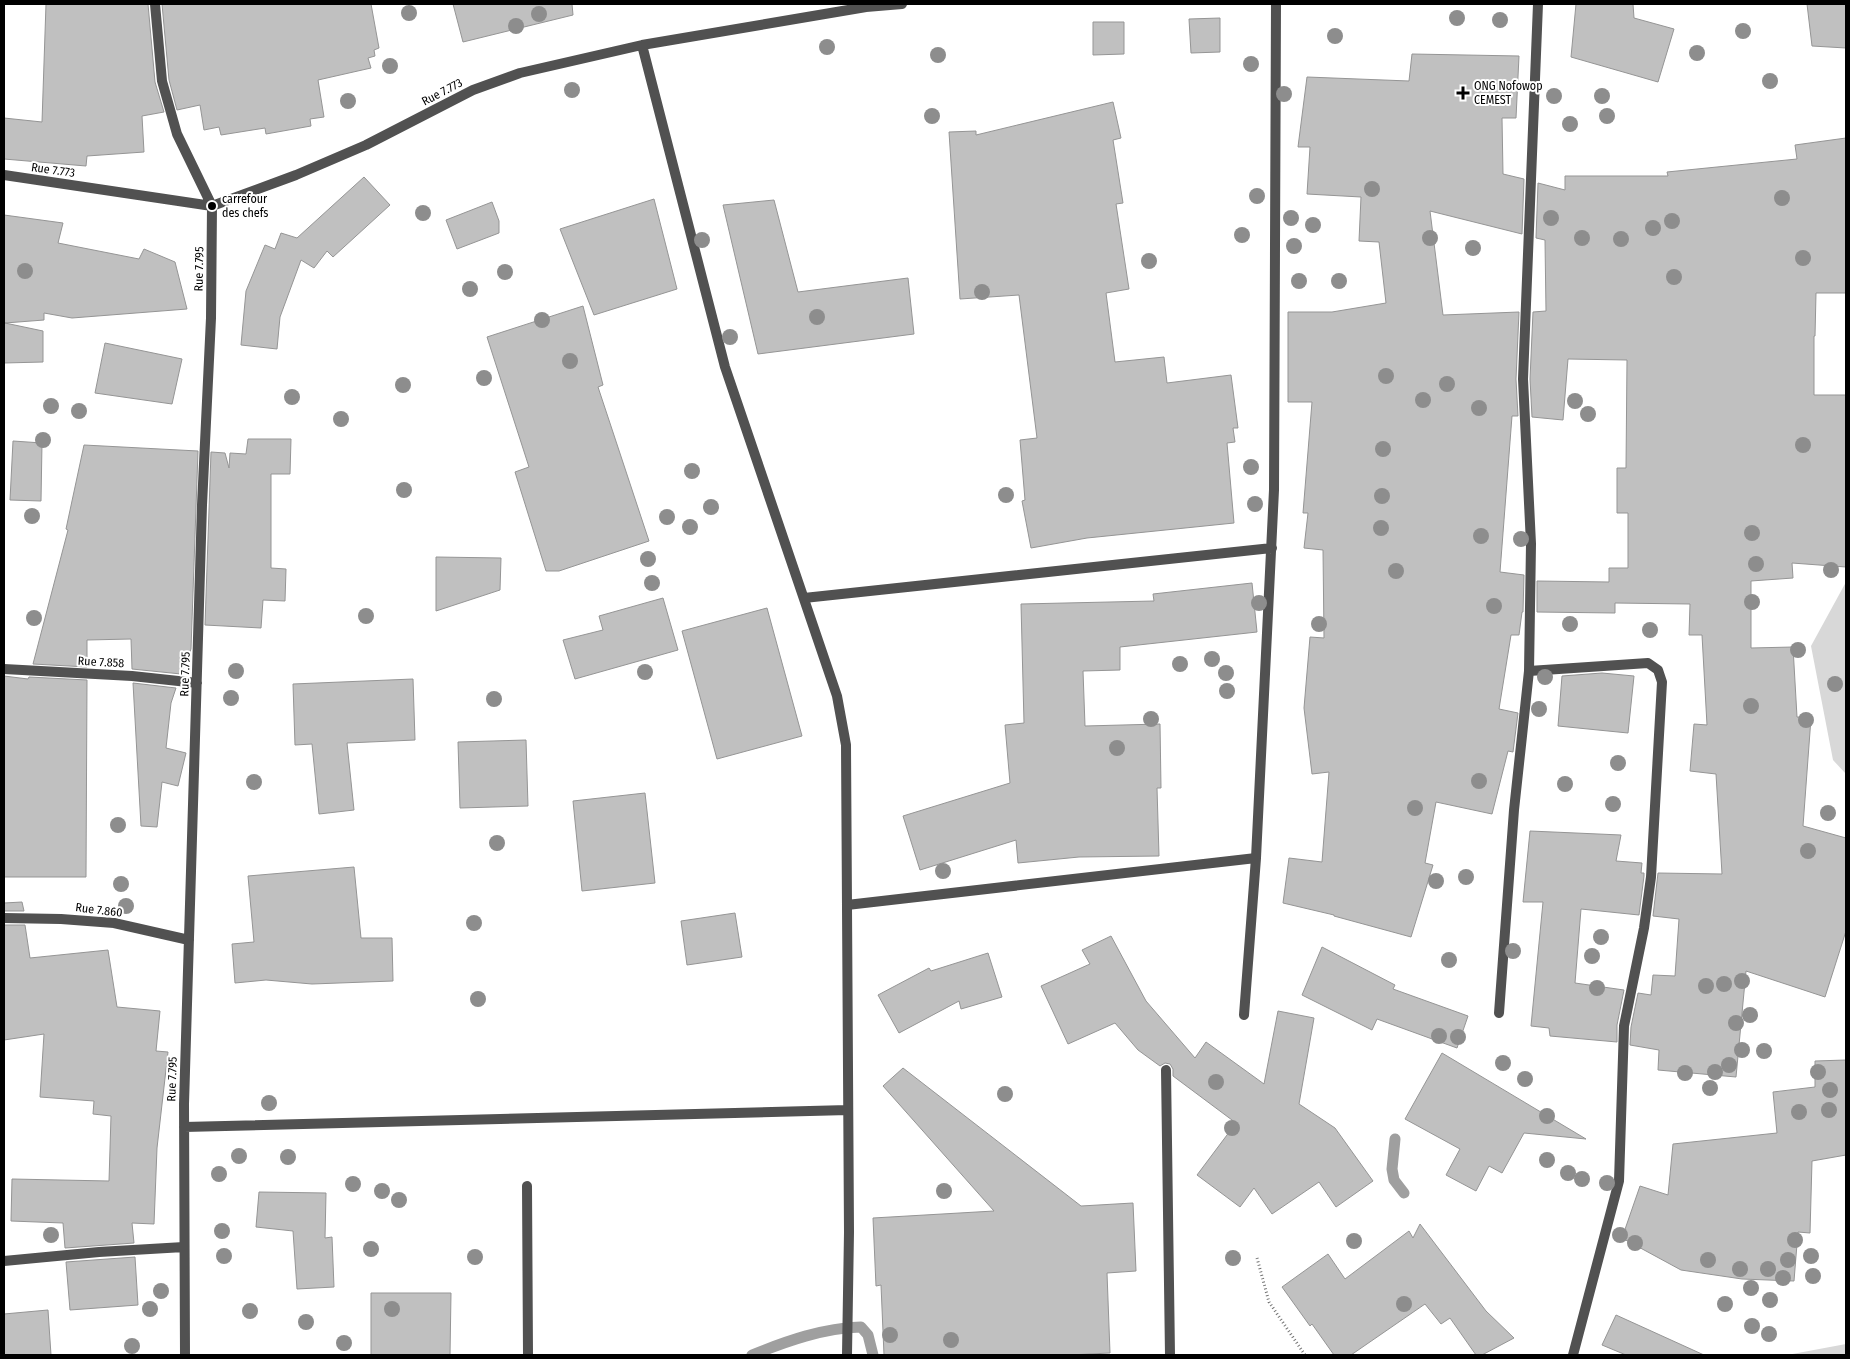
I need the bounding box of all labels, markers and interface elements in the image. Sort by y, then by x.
street label: Rue 7.773 [419,75,465,109]
place label: ONG Nofowop CEMEST [1474,79,1543,107]
marker: ONG Nofowop CEMEST [1456,86,1470,100]
street label: Rue 7.773 [30,160,76,180]
place label: carrefour des chefs [222,192,268,220]
marker: carrefour des chefs [206,200,218,212]
street label: Rue 7.795 [192,246,206,292]
street label: Rue 7.795 [177,651,193,697]
street label: Rue 7.858 [77,654,125,670]
street label: Rue 7.860 [75,900,123,920]
street label: Rue 7.795 [164,1056,180,1102]

